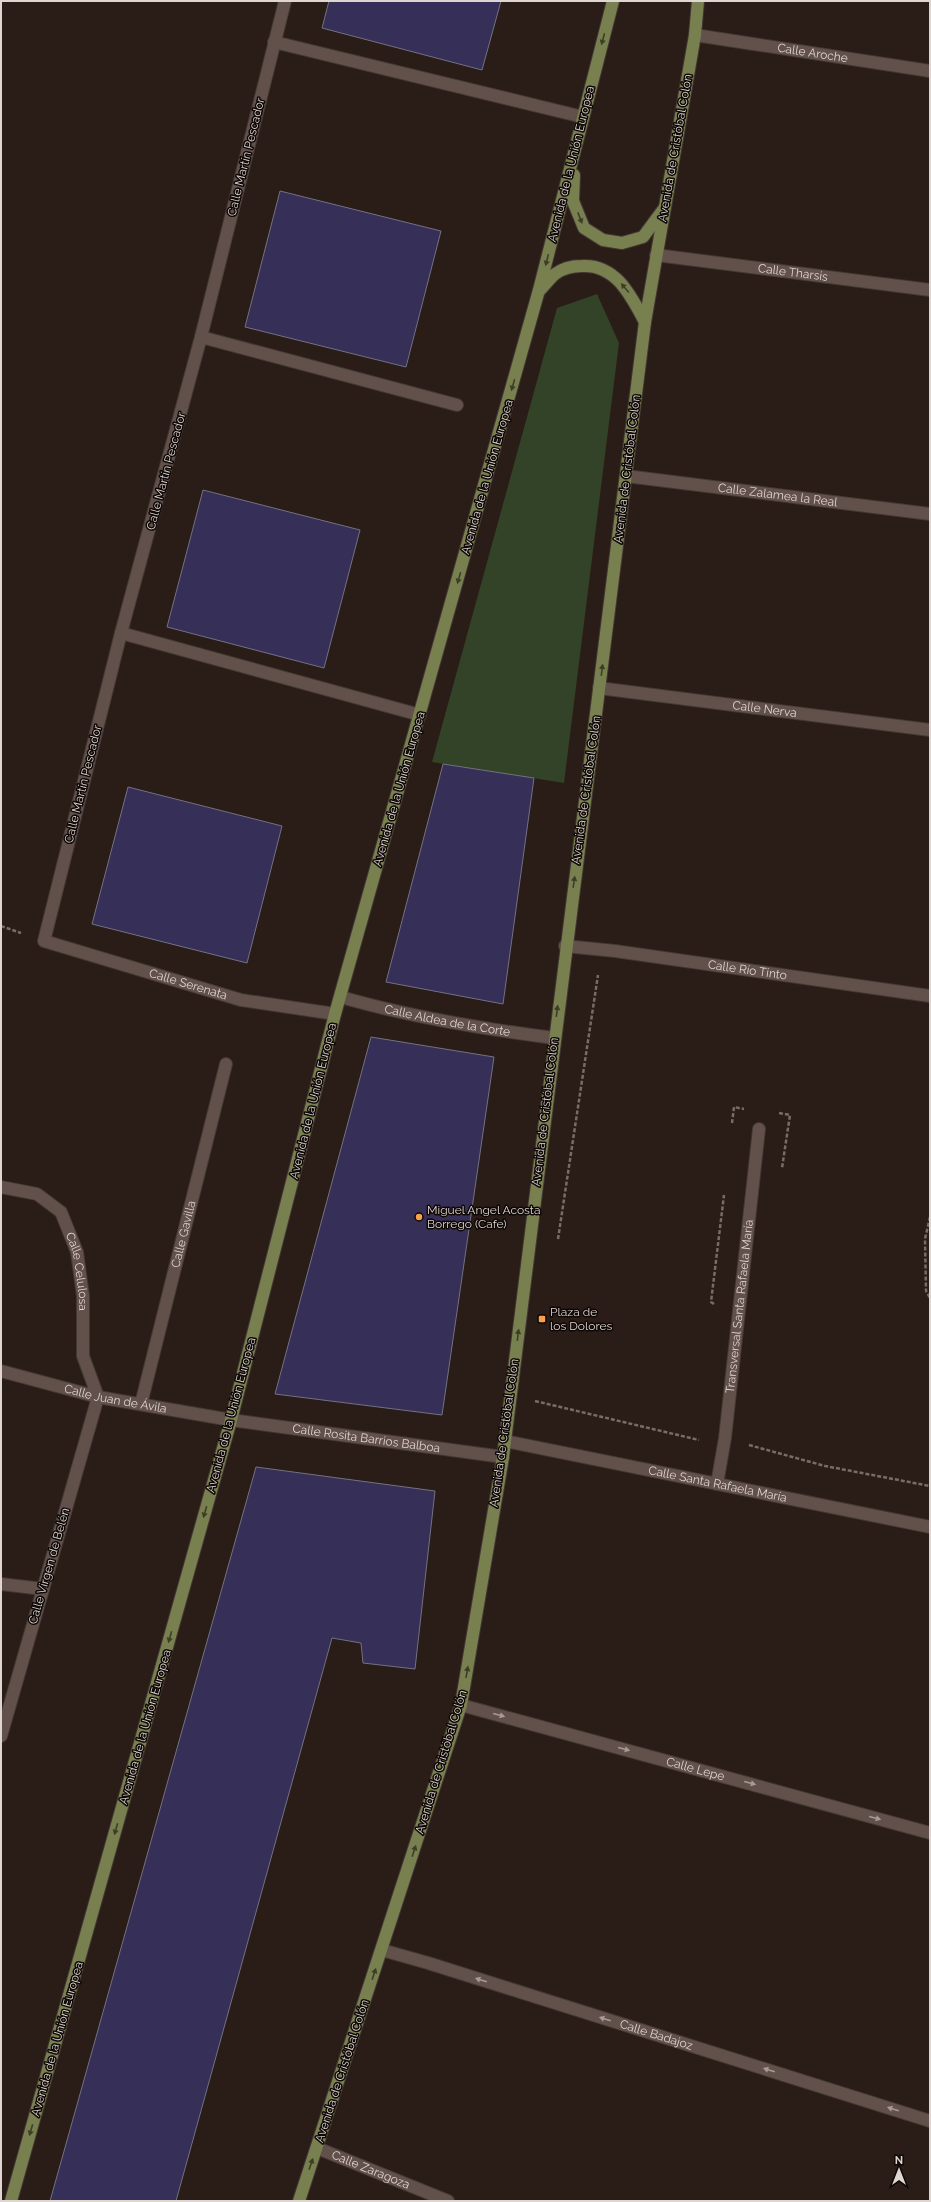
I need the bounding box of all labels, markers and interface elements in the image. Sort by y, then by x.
one-way arrow [600,32,606,45]
street label: Calle Aroche [776,41,849,65]
street label: Avenida de Cristóbal Colón [655,73,695,223]
street label: Avenida de la Unión Europea [545,85,597,243]
street label: Calle Martín Pescador [225,96,268,218]
one-way arrow [577,212,583,223]
one-way arrow [544,254,550,266]
street label: Calle Tharsis [757,261,829,284]
one-way arrow [621,283,629,294]
one-way arrow [510,379,516,391]
street label: Avenida de Cristóbal Colón [611,394,643,544]
street label: Avenida de la Unión Europea [458,398,516,556]
street label: Calle Martín Pescador [144,410,189,531]
street label: Calle Zalamea la Real [717,481,839,509]
one-way arrow [456,572,462,584]
one-way arrow [598,664,605,676]
street label: Calle Nerva [732,698,798,720]
street label: Avenida de la Unión Europea [370,710,428,868]
street label: Avenida de Cristóbal Colón [569,715,603,865]
street label: Calle Martín Pescador [62,723,105,845]
one-way arrow [571,876,577,888]
street label: Calle Río Tinto [707,957,788,982]
street label: Calle Serenata [147,966,229,1003]
street label: Calle Aldea de la Corte [383,1002,511,1039]
one-way arrow [554,1005,561,1017]
street label: Avenida de la Unión Europea [287,1022,339,1180]
street label: Avenida de Cristóbal Colón [529,1037,561,1187]
street label: Calle Gavilla [168,1199,199,1269]
place label: Miguel Angel Acosta Borrego (Cafe) [427,1203,540,1231]
marker: Miguel Angel Acosta Borrego (Cafe) [414,1212,424,1222]
street label: Transversal Santa Rafaela María [723,1219,756,1394]
street label: Calle Celulosa [63,1230,90,1311]
place label: Plaza de los Dolores [550,1305,612,1333]
marker: Plaza de los Dolores [537,1314,547,1324]
one-way arrow [514,1329,521,1341]
street label: Avenida de la Unión Europea [203,1336,259,1494]
street label: Avenida de Cristóbal Colón [487,1358,521,1508]
street label: Calle Juan de Ávila [63,1381,168,1416]
street label: Calle Rosita Barrios Balboa [292,1421,441,1455]
street label: Calle Santa Rafaela María [647,1463,788,1505]
street label: Calle Virgen de Belén [26,1506,72,1626]
one-way arrow [202,1506,208,1518]
one-way arrow [167,1631,173,1643]
street label: Avenida de la Unión Europea [116,1648,174,1806]
one-way arrow [464,1666,470,1679]
street label: Avenida de Cristóbal Colón [412,1688,470,1836]
one-way arrow [493,1712,505,1718]
one-way arrow [619,1746,631,1752]
street label: Calle Lepe [665,1754,726,1784]
one-way arrow [744,1780,756,1786]
one-way arrow [869,1815,881,1821]
one-way arrow [113,1824,119,1836]
one-way arrow [411,1844,417,1856]
street label: Avenida de la Unión Europea [28,1960,86,2118]
one-way arrow [371,1968,377,1980]
one-way arrow [474,1977,486,1983]
street label: Avenida de Cristóbal Colón [312,1998,372,2144]
one-way arrow [598,2016,610,2022]
street label: Calle Badajoz [618,2017,694,2053]
one-way arrow [762,2067,774,2073]
one-way arrow [886,2106,898,2112]
one-way arrow [28,2124,34,2136]
street label: Calle Zaragoza [330,2148,412,2192]
north arrow [879,2150,919,2190]
text: N [895,2154,903,2167]
one-way arrow [309,2158,315,2170]

